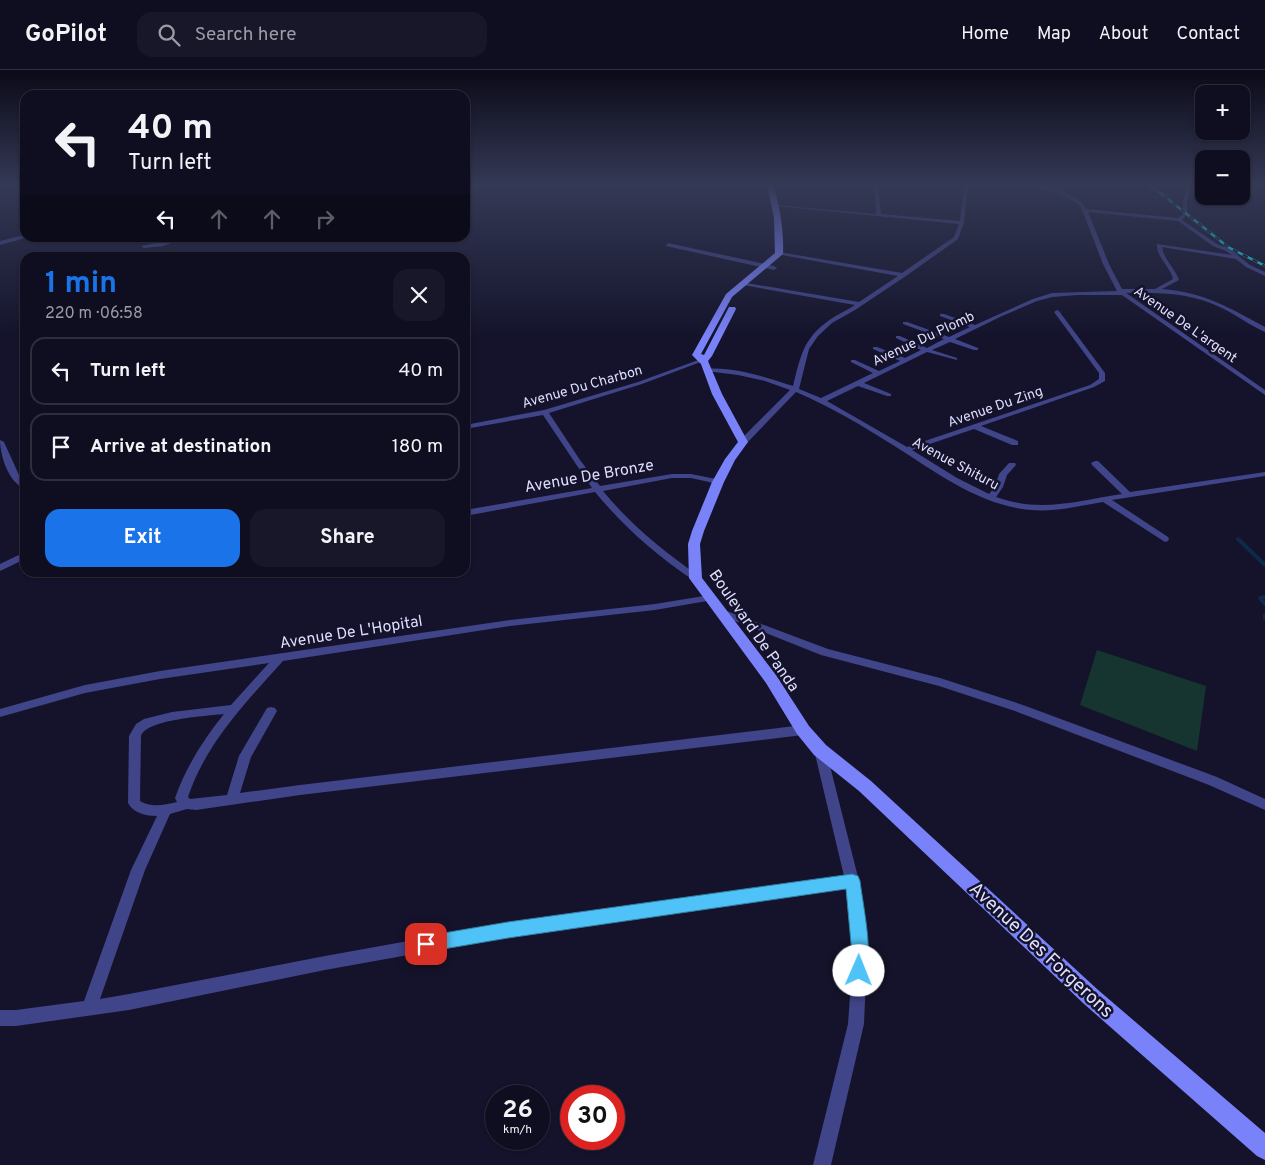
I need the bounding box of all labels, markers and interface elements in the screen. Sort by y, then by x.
search box [137,12,487,57]
text: GoPilot [25,20,107,50]
icon: search [155,21,183,49]
text: Search here [195,23,296,47]
text: Home [961,23,1009,46]
text: Map [1037,23,1071,46]
text: About [1099,23,1148,46]
text: Contact [1176,23,1240,46]
map controls [1195,85,1250,205]
button: + [1195,85,1250,140]
text: 40 m [128,107,213,151]
icon: left [45,110,110,175]
text: Turn left [128,150,211,177]
button: − [1195,150,1250,205]
icon: left [152,205,180,233]
icon: ahead [205,205,233,233]
icon: ahead [258,205,286,233]
icon: right [311,205,339,233]
text: 1 min [45,266,117,303]
button: close [393,269,445,321]
street label: Avenue De L'argent [1130,283,1240,367]
text: 220 m · 06:58 [45,304,143,324]
street label: Avenue Du Plomb [870,308,978,370]
icon: left [47,357,75,385]
text: Turn left [90,359,166,383]
text: 40 m [398,359,443,383]
street label: Avenue Du Charbon [520,362,645,413]
street label: Avenue Du Zing [946,383,1045,432]
icon: arrive [47,433,75,461]
street label: Avenue Shituru [909,434,1002,494]
text: Arrive at destination [90,435,271,459]
text: 180 m [392,435,443,459]
street label: Avenue De Bronze [523,456,656,498]
button: Exit [45,509,240,567]
button: Share [250,509,445,567]
street label: Boulevard De Panda [704,566,803,696]
street label: Avenue De L'Hopital [278,612,424,654]
street label: Avenue Des Forgerons [963,877,1118,1024]
pin [405,923,447,965]
icon: arrive [412,930,440,958]
position arrow [832,944,884,996]
speed limit sign: 30 [560,1085,625,1150]
text: 26 [502,1095,533,1127]
text: km/h [503,1122,532,1138]

